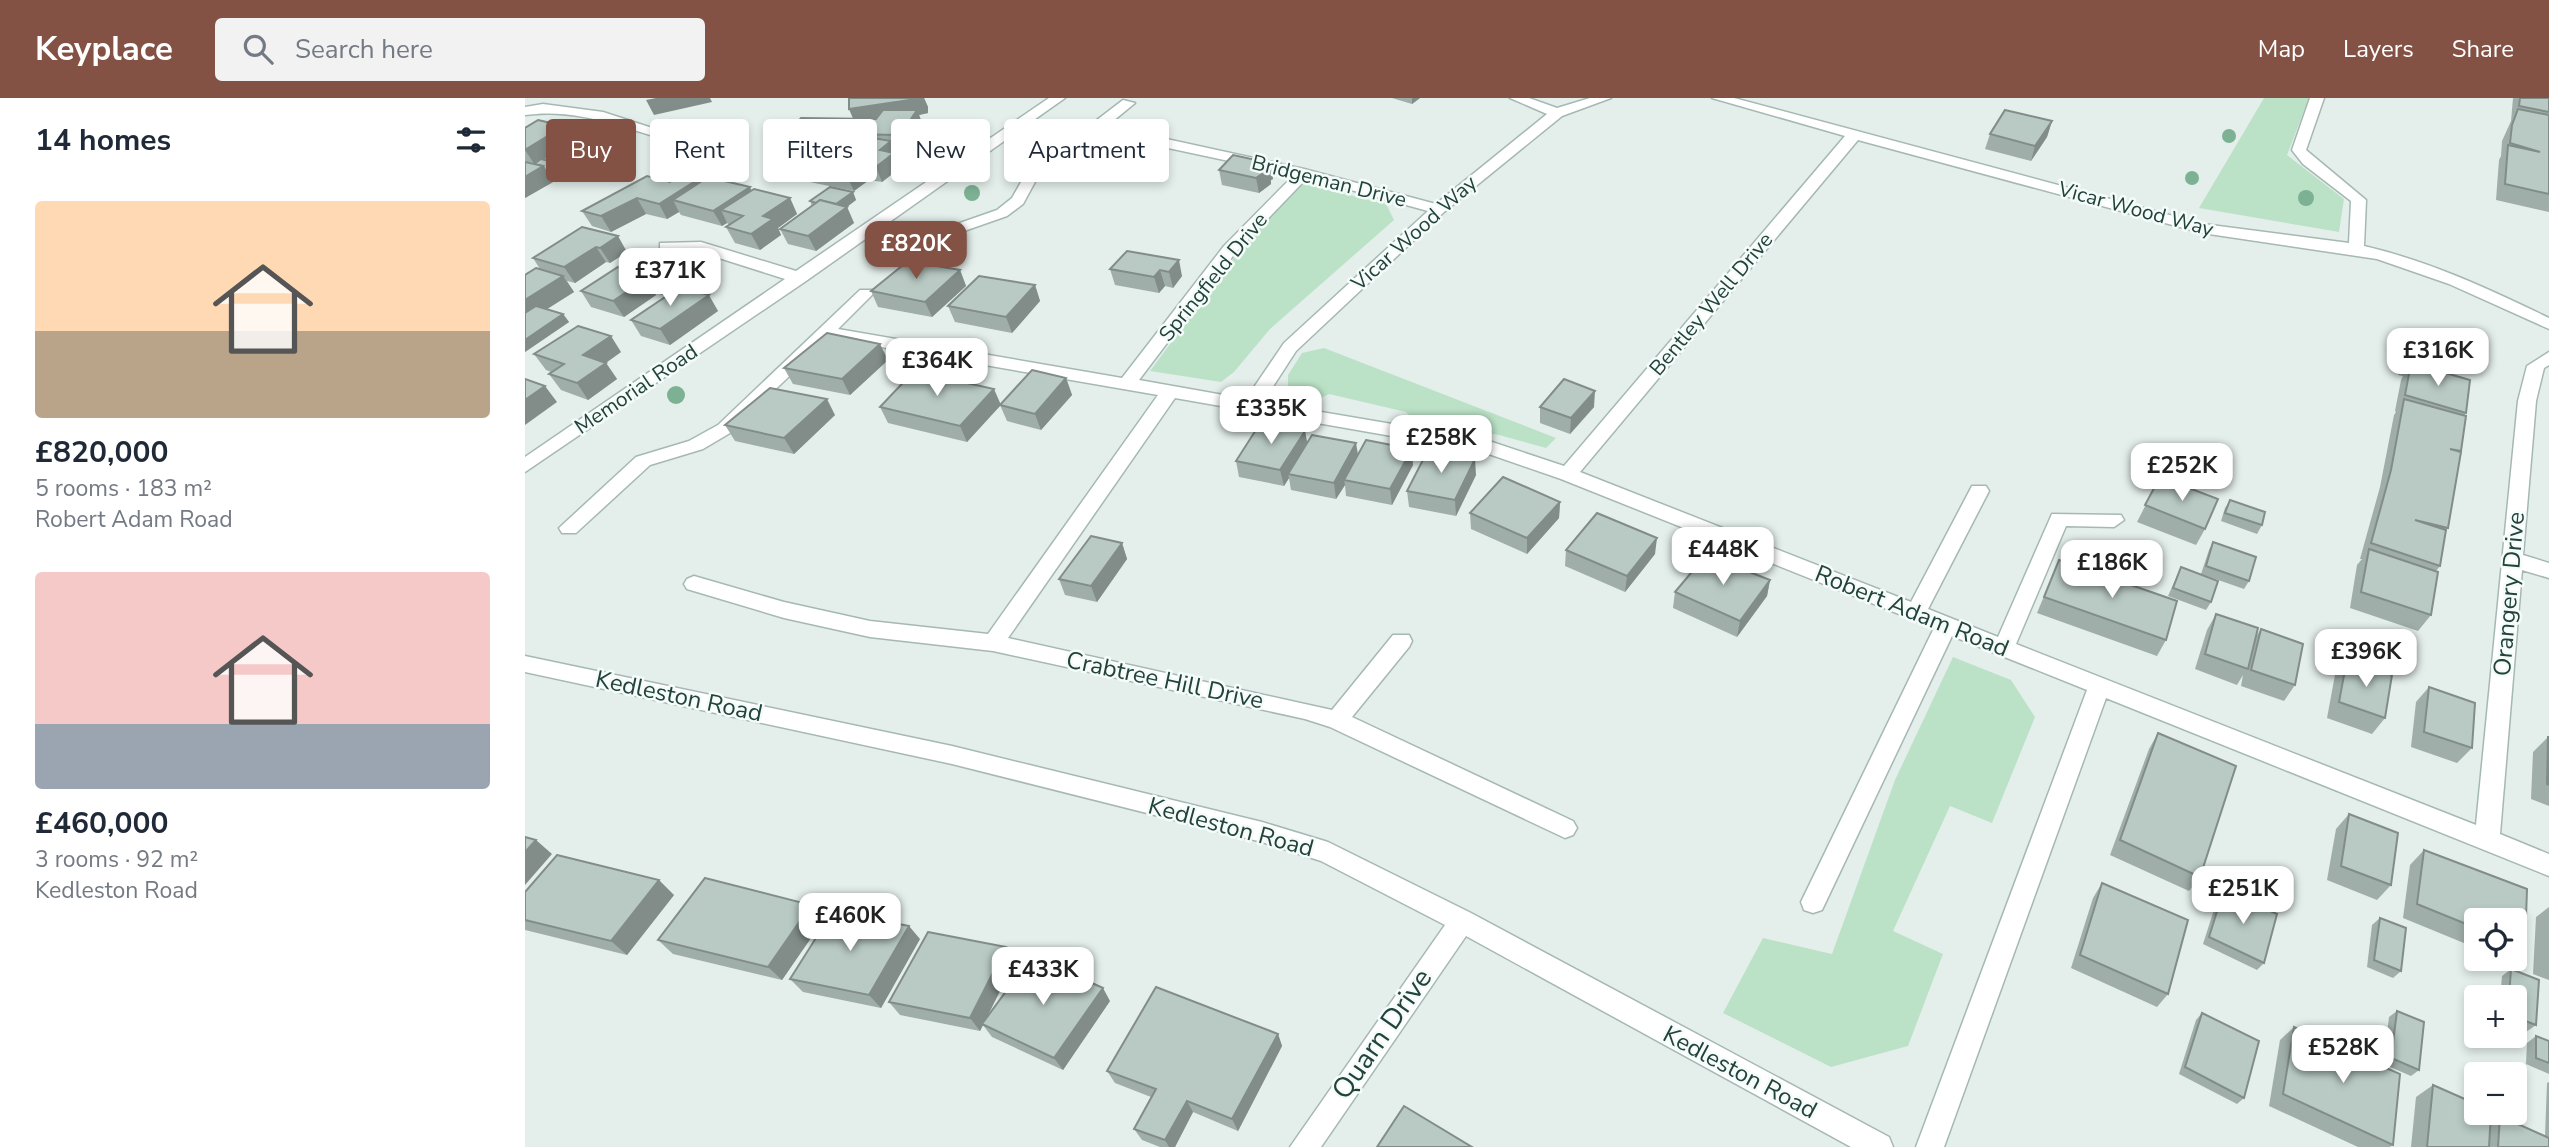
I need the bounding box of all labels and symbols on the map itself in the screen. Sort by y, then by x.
street label: Bridgeman Drive [1249,148,1409,214]
street label: Vicar Wood Way [1345,169,1483,297]
street label: Vicar Wood Way [2054,175,2217,243]
street label: Springfield Drive [1152,207,1274,347]
pin: £820K [867,222,965,281]
street label: Bentley Well Drive [1643,227,1779,381]
pin: £371K [621,248,719,308]
pin: £316K [2389,328,2487,388]
street label: Memorial Road [569,337,703,441]
pin: £364K [888,338,986,398]
pin: £335K [1222,386,1320,446]
pin: £258K [1392,416,1490,475]
pin: £252K [2133,444,2231,503]
street label: Orangery Drive [2486,511,2532,677]
pin: £448K [1674,528,1772,587]
pin: £186K [2063,540,2161,600]
street label: Robert Adam Road [1810,558,2014,664]
pin: £396K [2317,630,2415,689]
street label: Crabtree Hill Drive [1063,643,1267,717]
street label: Kedleston Road [593,663,765,729]
street label: Kedleston Road [1145,790,1317,864]
pin: £251K [2194,866,2292,926]
pin: £460K [801,894,899,953]
pin: £433K [994,948,1092,1007]
street label: Quarn Drive [1323,961,1441,1107]
street label: Kedleston Road [1657,1018,1823,1126]
pin: £528K [2294,1026,2392,1085]

